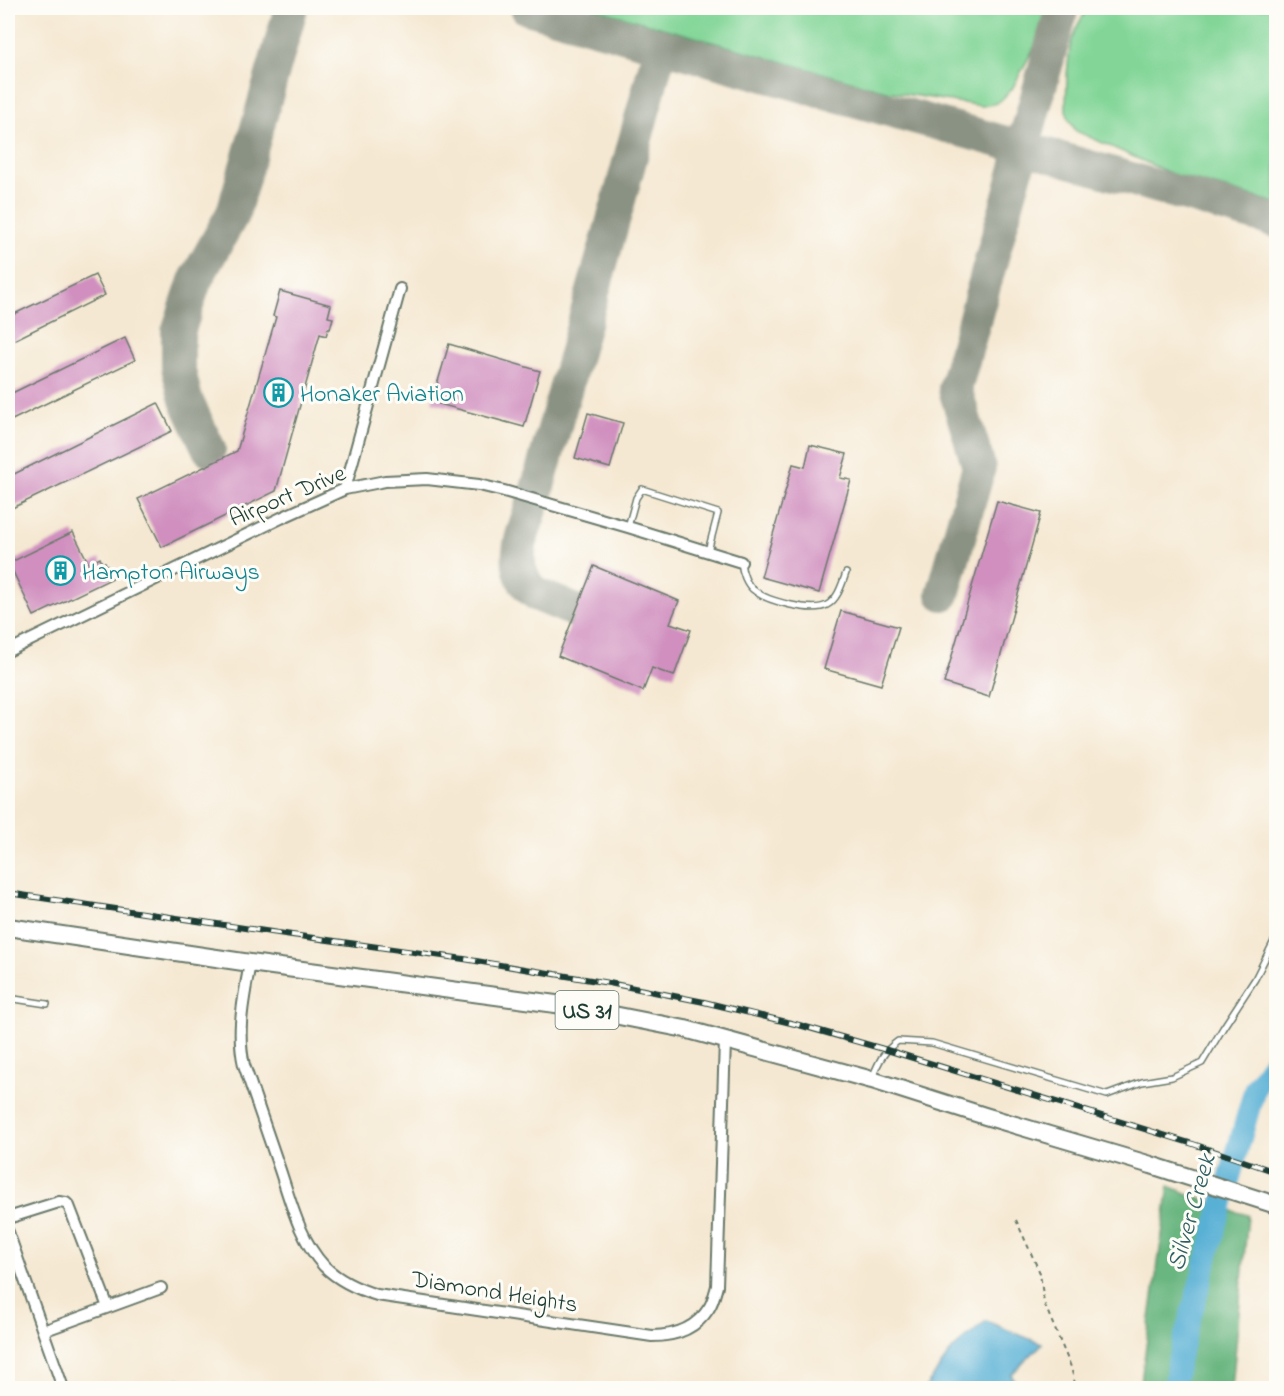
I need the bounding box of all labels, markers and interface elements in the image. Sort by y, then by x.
building icon: Honaker Aviation [263,377,295,409]
place label: Honaker Aviation [300,378,464,413]
street label: Airport Drive [224,457,352,538]
building icon: Hampton Airways [45,555,77,587]
place label: Hampton Airways [82,556,260,592]
road number: US 31 [556,991,618,1029]
water label: Silver Creek [1158,1148,1228,1276]
street label: Diamond Heights [408,1263,580,1324]

